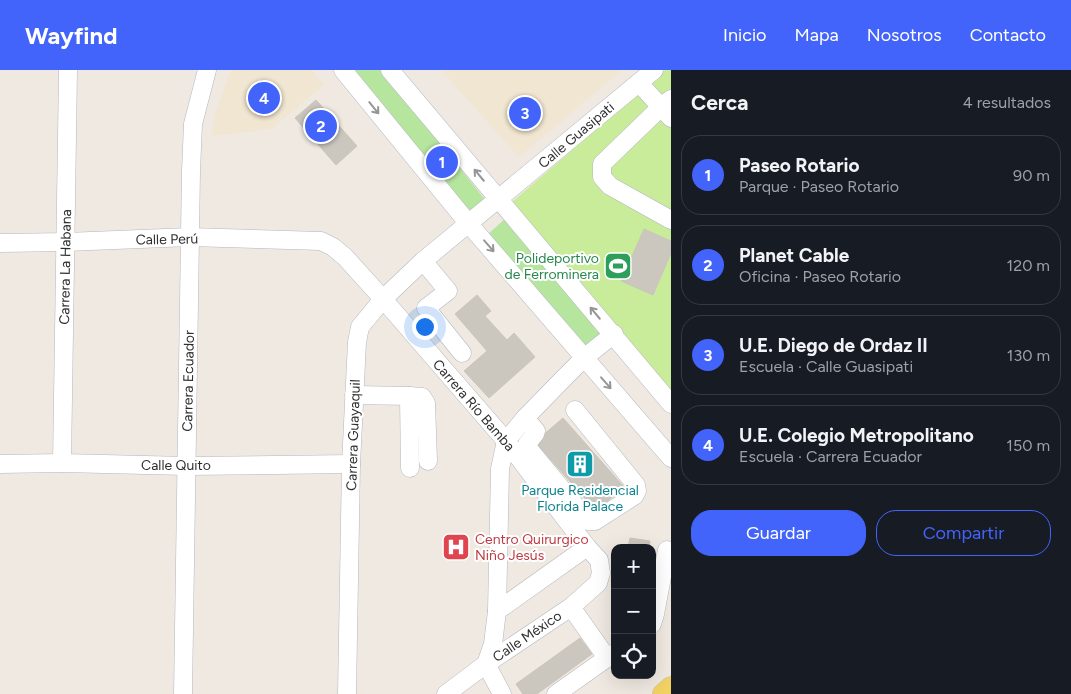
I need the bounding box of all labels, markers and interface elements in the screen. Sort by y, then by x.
text: Wayfind [25,21,118,50]
text: Inicio [723,24,767,46]
text: Mapa [795,24,839,46]
text: Nosotros [867,24,942,46]
text: Contacto [970,24,1046,46]
pin: 4 [248,79,280,117]
text: Cerca [691,90,748,115]
text: 4 resultados [963,93,1051,112]
pin: 3 [509,94,541,132]
street label: Calle Guasipati [535,99,618,172]
one-way arrow [368,101,379,114]
pin: 2 [305,107,337,145]
pin: 1 [426,143,458,181]
text: Paseo Rotario [739,154,859,177]
text: 1 [705,166,711,185]
text: 90 m [1013,166,1050,185]
one-way arrow [473,169,484,182]
text: Parque · Paseo Rotario [739,177,899,196]
street label: Carrera La Habana [56,209,75,325]
street label: Calle Perú [136,230,198,249]
one-way arrow [483,240,494,253]
text: Planet Cable [739,244,849,267]
place label: Polideportivo de Ferrominera [504,250,599,283]
sports icon: Polideportivo de Ferrominera [603,251,633,281]
text: 2 [703,256,713,275]
text: 120 m [1007,256,1050,275]
text: Oficina · Paseo Rotario [739,267,901,286]
one-way arrow [589,306,601,319]
your location [412,314,438,340]
street label: Carrera Ecuador [179,330,198,432]
text: U.E. Diego de Ordaz II [739,334,928,357]
text: 3 [704,346,712,365]
text: 130 m [1007,346,1050,365]
street label: Carrera Río Bamba [429,356,518,455]
text: Escuela · Calle Guasipati [739,357,913,376]
one-way arrow [600,376,612,389]
street label: Carrera Guayaquil [343,379,364,491]
text: U.E. Colegio Metropolitano [739,424,974,447]
text: 4 [703,436,713,455]
text: 150 m [1006,436,1050,455]
text: Escuela · Carrera Ecuador [739,447,922,466]
building icon: Parque Residencial Florida Palace [565,449,595,479]
street label: Calle Quito [141,457,211,474]
place label: Parque Residencial Florida Palace [521,482,639,515]
button: Guardar [691,510,866,556]
button: Compartir [876,510,1051,556]
place label: Centro Quirurgico Niño Jesús [475,531,589,564]
hospital icon: Centro Quirurgico Niño Jesús [441,532,471,562]
map controls [611,544,656,679]
button: + [611,544,656,589]
button: − [611,589,656,634]
street label: Calle México [490,607,565,666]
button: locate [611,634,656,679]

